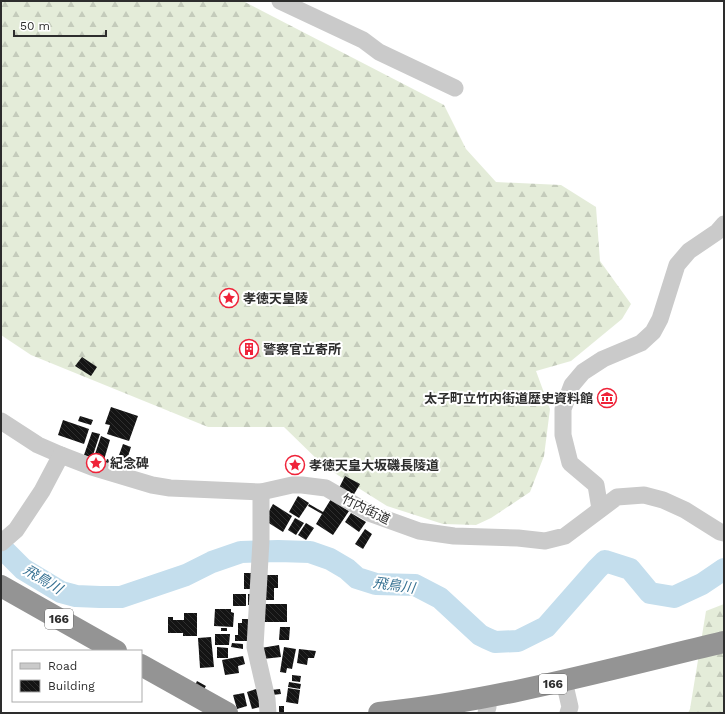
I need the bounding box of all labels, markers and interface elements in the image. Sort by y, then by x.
scale bar [14,12,106,38]
text: 50 m [20,19,50,33]
place icon: 孝徳天皇陵 [218,287,240,309]
place label: 孝徳天皇陵 [243,291,308,306]
building icon: 警察官立寄所 [238,338,260,360]
place label: 警察官立寄所 [263,342,341,357]
museum icon: 太子町立竹内街道歴史資料館 [596,387,618,409]
place label: 太子町立竹内街道歴史資料館 [424,391,593,406]
place icon: 紀念碑 [85,452,107,474]
place icon: 孝徳天皇大坂磯長陵道 [284,454,306,476]
place label: 紀念碑 [110,456,149,471]
place label: 孝徳天皇大坂磯長陵道 [309,458,439,473]
street label: 竹内街道 [339,491,393,527]
water label: 飛鳥川 [21,561,67,598]
water label: 飛鳥川 [372,574,418,596]
road number: 166 [45,609,73,629]
legend [12,650,142,702]
text: Road [48,659,77,673]
road number: 166 [539,674,567,694]
text: Building [48,679,95,693]

